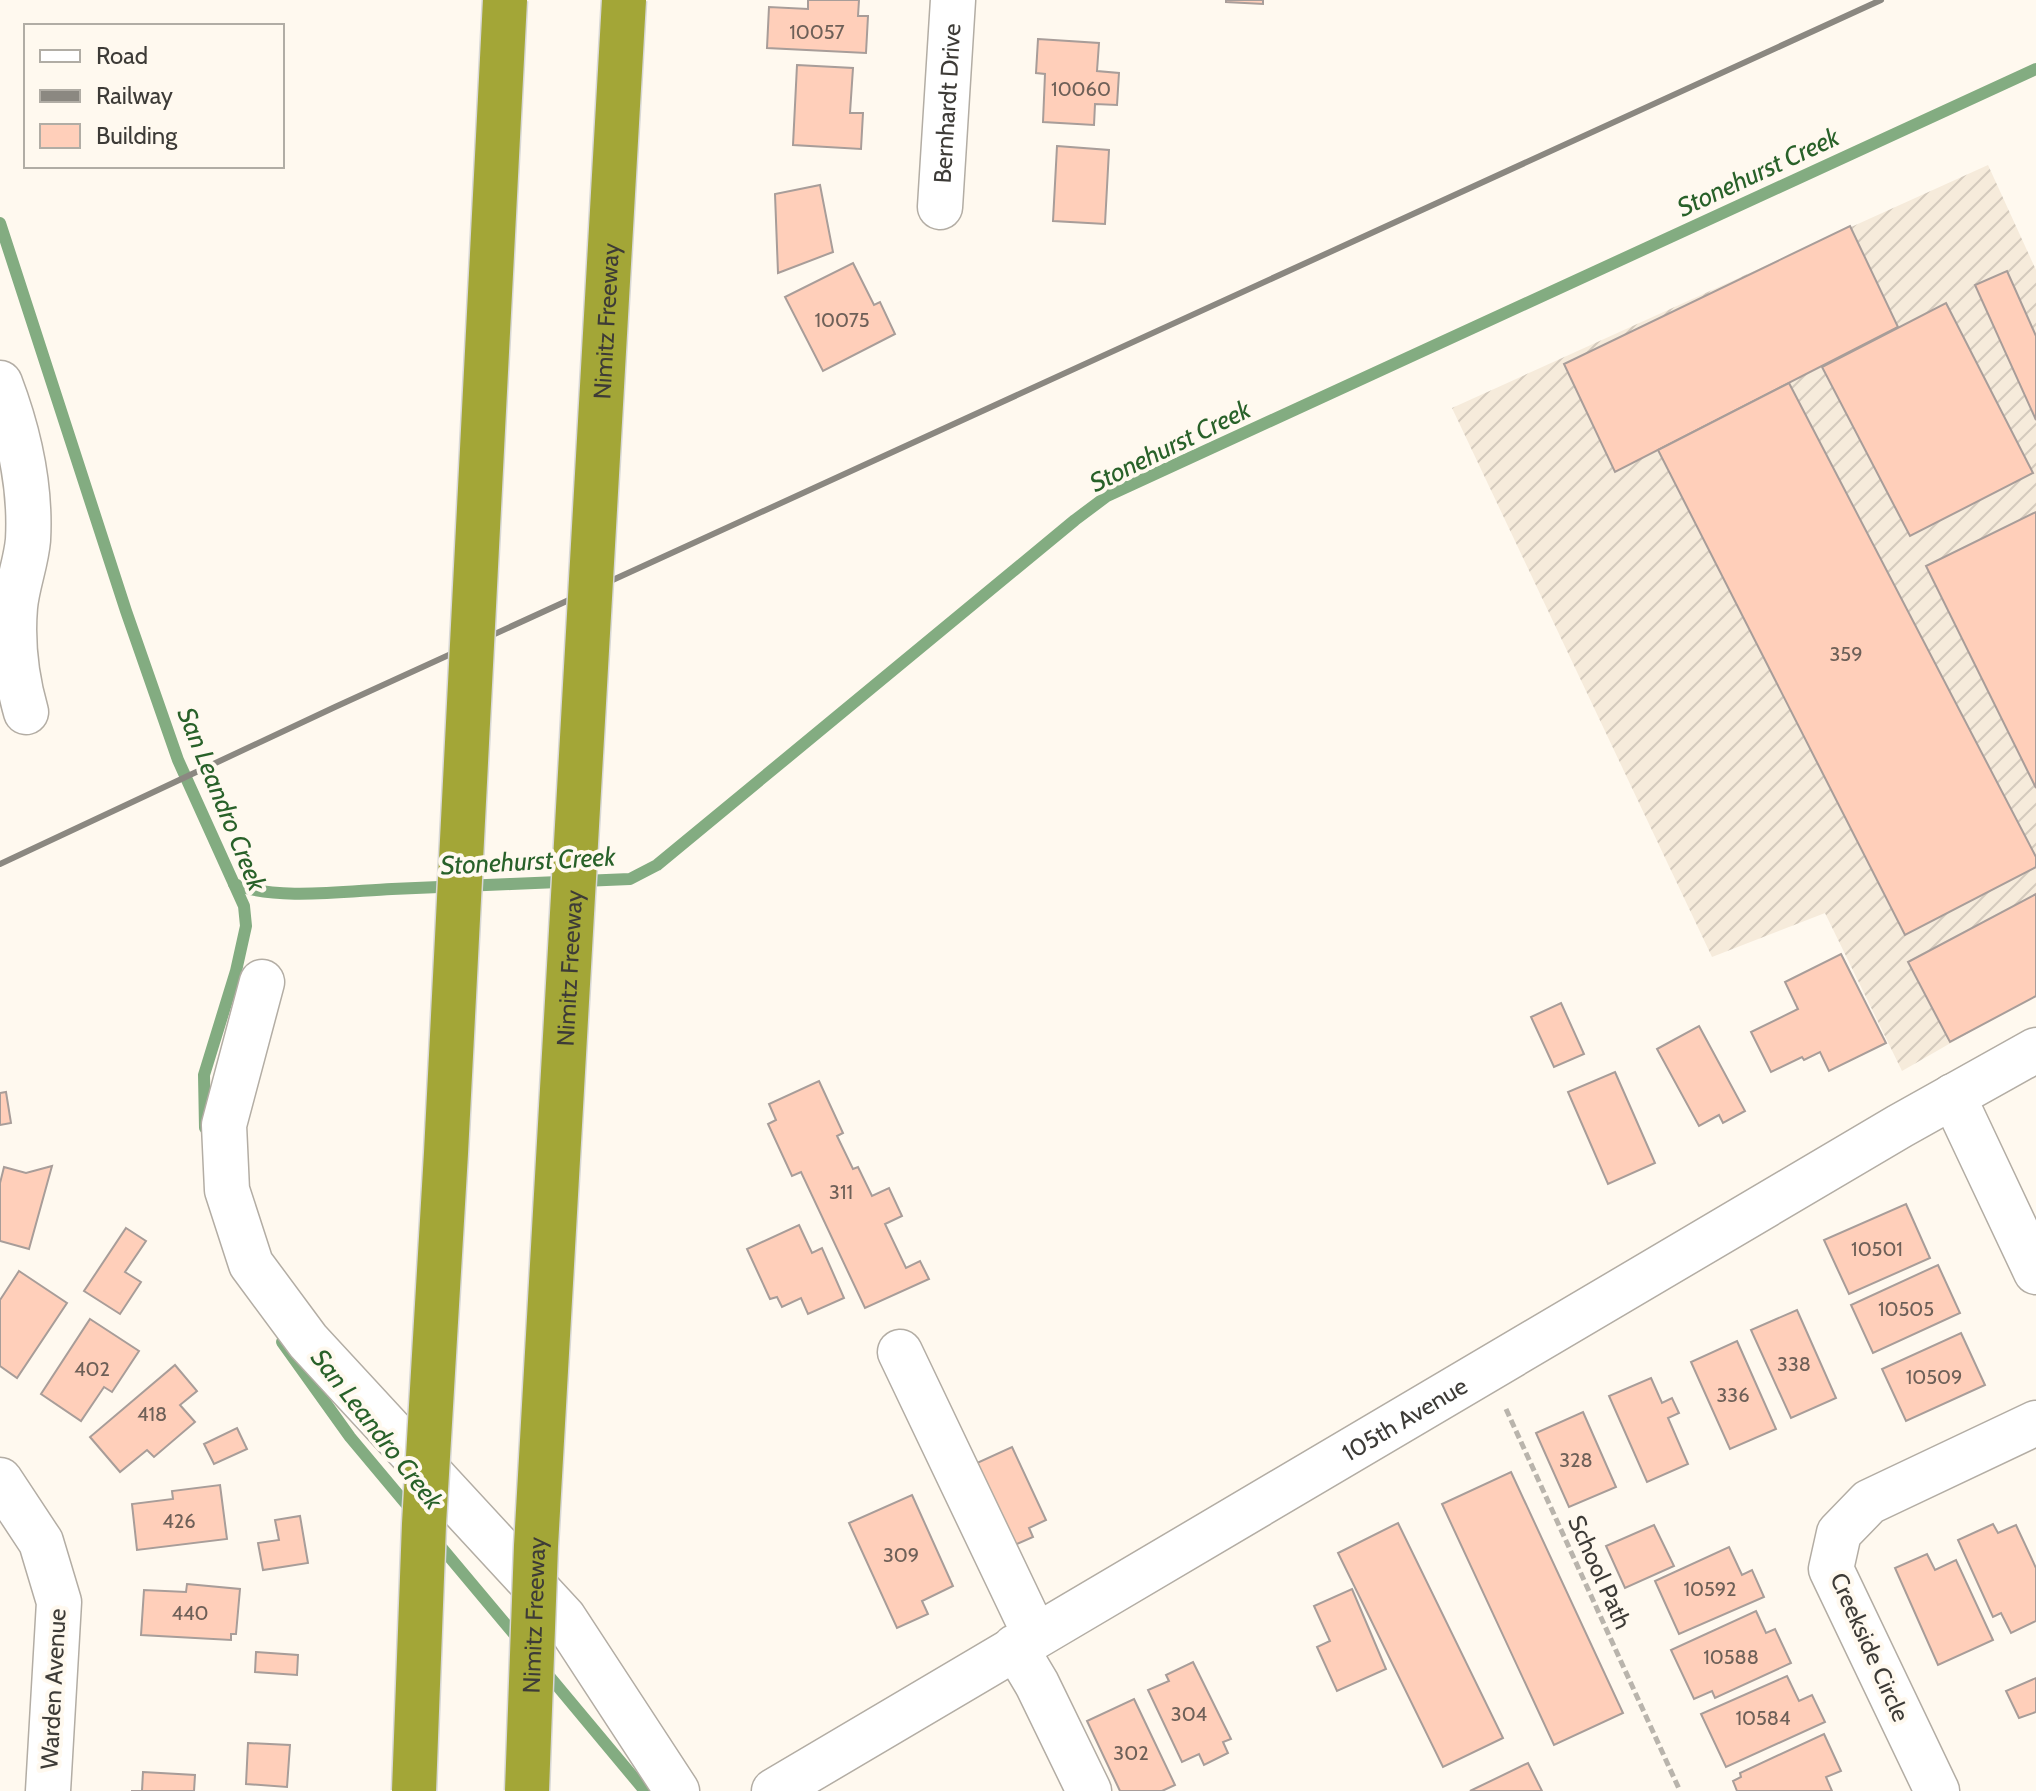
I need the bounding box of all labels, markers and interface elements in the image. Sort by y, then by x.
house number: 10057 [789,20,845,44]
street label: Bernhardt Drive [927,22,966,184]
legend [24,24,284,168]
text: Road [96,41,148,70]
house number: 10060 [1051,77,1111,101]
text: Railway [96,81,173,110]
water label: Stonehurst Creek [1672,120,1845,223]
text: Building [96,121,178,150]
street label: Nimitz Freeway [587,242,625,400]
house number: 10075 [814,308,870,332]
water label: Stonehurst Creek [1084,393,1256,499]
house number: 359 [1830,642,1863,666]
water label: San Leandro Creek [171,703,274,896]
water label: Stonehurst Creek [440,840,617,882]
street label: Nimitz Freeway [550,889,588,1047]
house number: 311 [829,1180,853,1204]
house number: 10501 [1851,1237,1903,1261]
house number: 10505 [1878,1297,1934,1321]
water label: San Leandro Creek [304,1342,450,1516]
house number: 338 [1777,1352,1811,1376]
house number: 402 [74,1357,110,1381]
house number: 10509 [1906,1365,1962,1389]
street label: 105th Avenue [1337,1371,1472,1467]
house number: 336 [1717,1383,1750,1407]
house number: 418 [137,1402,167,1426]
house number: 328 [1559,1448,1593,1472]
house number: 426 [162,1509,196,1533]
street label: School Path [1562,1511,1638,1633]
street label: Nimitz Freeway [516,1536,551,1694]
house number: 309 [883,1543,919,1567]
street label: Creekside Circle [1824,1568,1916,1726]
house number: 10592 [1683,1577,1737,1601]
house number: 440 [171,1601,209,1625]
street label: Warden Avenue [34,1608,72,1770]
house number: 10588 [1703,1645,1759,1669]
house number: 304 [1171,1702,1208,1726]
house number: 10584 [1736,1706,1791,1730]
house number: 302 [1113,1741,1149,1765]

